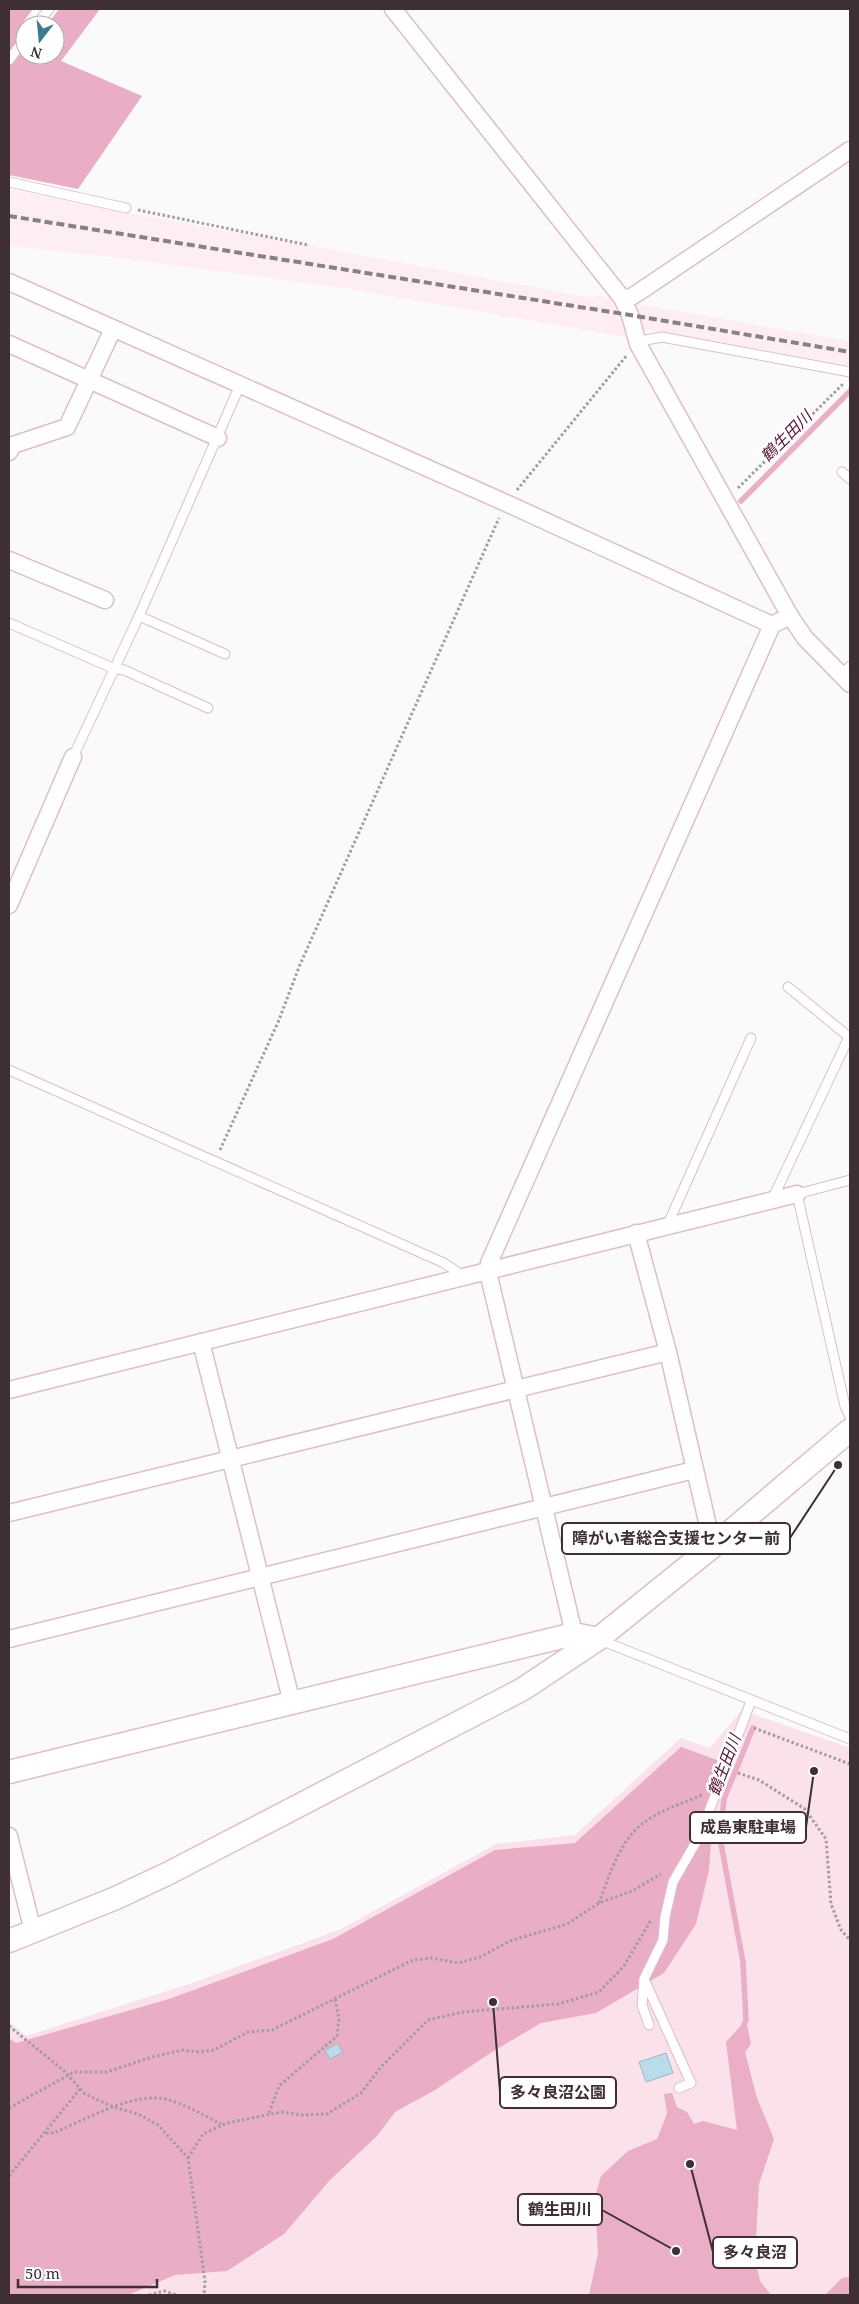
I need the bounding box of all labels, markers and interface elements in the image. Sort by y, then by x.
north arrow [15,15,65,65]
text: N [28,42,44,64]
water label: 鶴生田川 [756,404,818,466]
callout: 障がい者総合支援センター前 [562,1523,790,1554]
text: 障がい者総合支援センター前 [572,1527,780,1549]
water label: 鶴生田川 [702,1729,746,1799]
callout: 成島東駐車場 [690,1812,806,1843]
text: 成島東駐車場 [700,1816,796,1838]
callout: 多々良沼公園 [500,2077,616,2108]
text: 多々良沼公園 [510,2081,606,2103]
callout: 鶴生田川 [518,2194,602,2225]
text: 鶴生田川 [528,2198,592,2220]
callout: 多々良沼 [713,2237,797,2268]
text: 多々良沼 [723,2241,787,2263]
scale bar [18,2256,156,2288]
text: 50 m [25,2263,60,2283]

